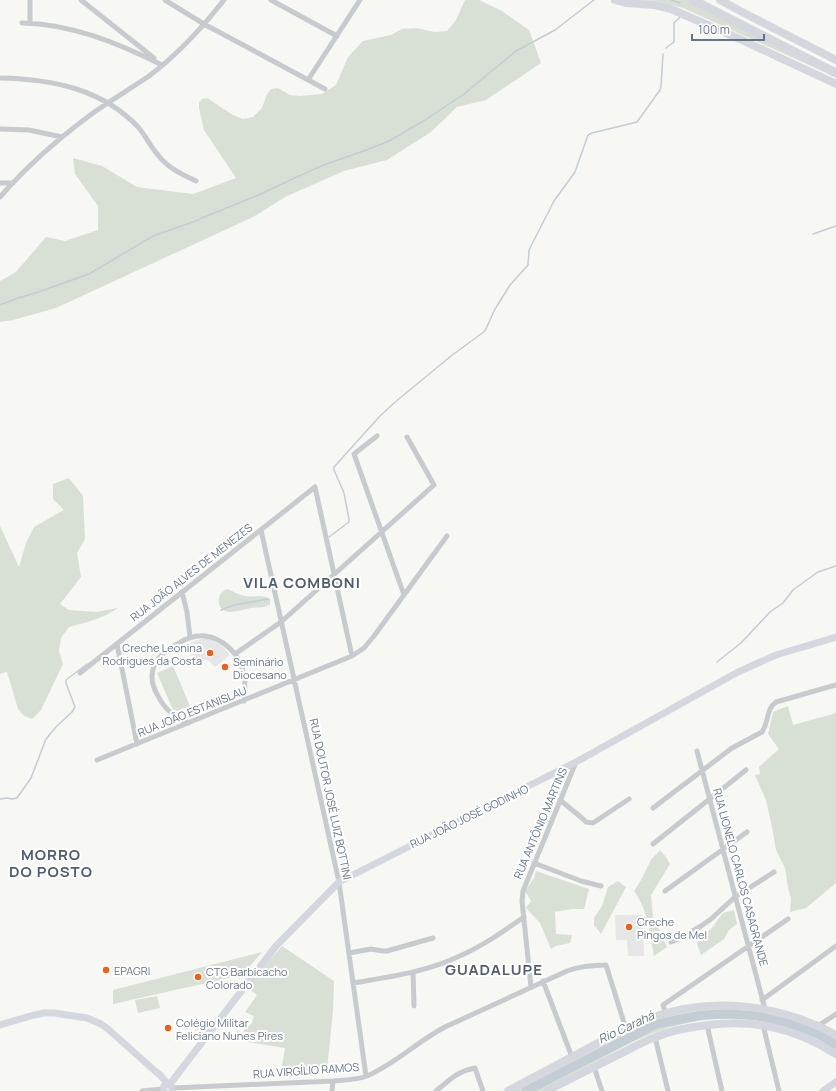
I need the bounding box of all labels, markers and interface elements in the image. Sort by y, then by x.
scale bar [692,16,764,42]
text: 100 m [698,21,730,38]
street label: RUA JOÃO ALVES DE MENEZES [127,519,255,624]
district label: VILA COMBONI [243,572,361,593]
place label: Creche Leonina Rodrigues da Costa [103,640,202,668]
marker: Creche Leonina Rodrigues da Costa [205,648,215,658]
place label: Seminário Diocesano [233,654,287,682]
marker: Seminário Diocesano [220,662,230,672]
street label: RUA JOÃO ESTANISLAU [135,682,249,740]
street label: RUA DOUTOR JOSÉ LUIZ BOTTINI [307,717,355,881]
street label: RUA ANTÔNIO MARTINS [510,765,570,881]
street label: RUA JOÃO JOSÉ GODINHO [407,781,531,851]
street label: RUA LIONELO CARLOS CASAGRANDE [710,786,772,968]
district label: MORRO DO POSTO [9,844,93,882]
place label: Creche Pingos de Mel [637,914,707,942]
marker: Creche Pingos de Mel [624,922,634,932]
district label: GUADALUPE [445,959,543,980]
place label: EPAGRI [114,963,150,978]
place label: CTG Barbicacho Colorado [206,964,288,992]
marker: EPAGRI [101,965,111,975]
marker: CTG Barbicacho Colorado [193,972,203,982]
water label: Rio Carahá [595,1006,658,1047]
place label: Colégio Militar Feliciano Nunes Pires [176,1015,283,1043]
marker: Colégio Militar Feliciano Nunes Pires [163,1023,173,1033]
street label: RUA VIRGÍLIO RAMOS [253,1059,360,1081]

